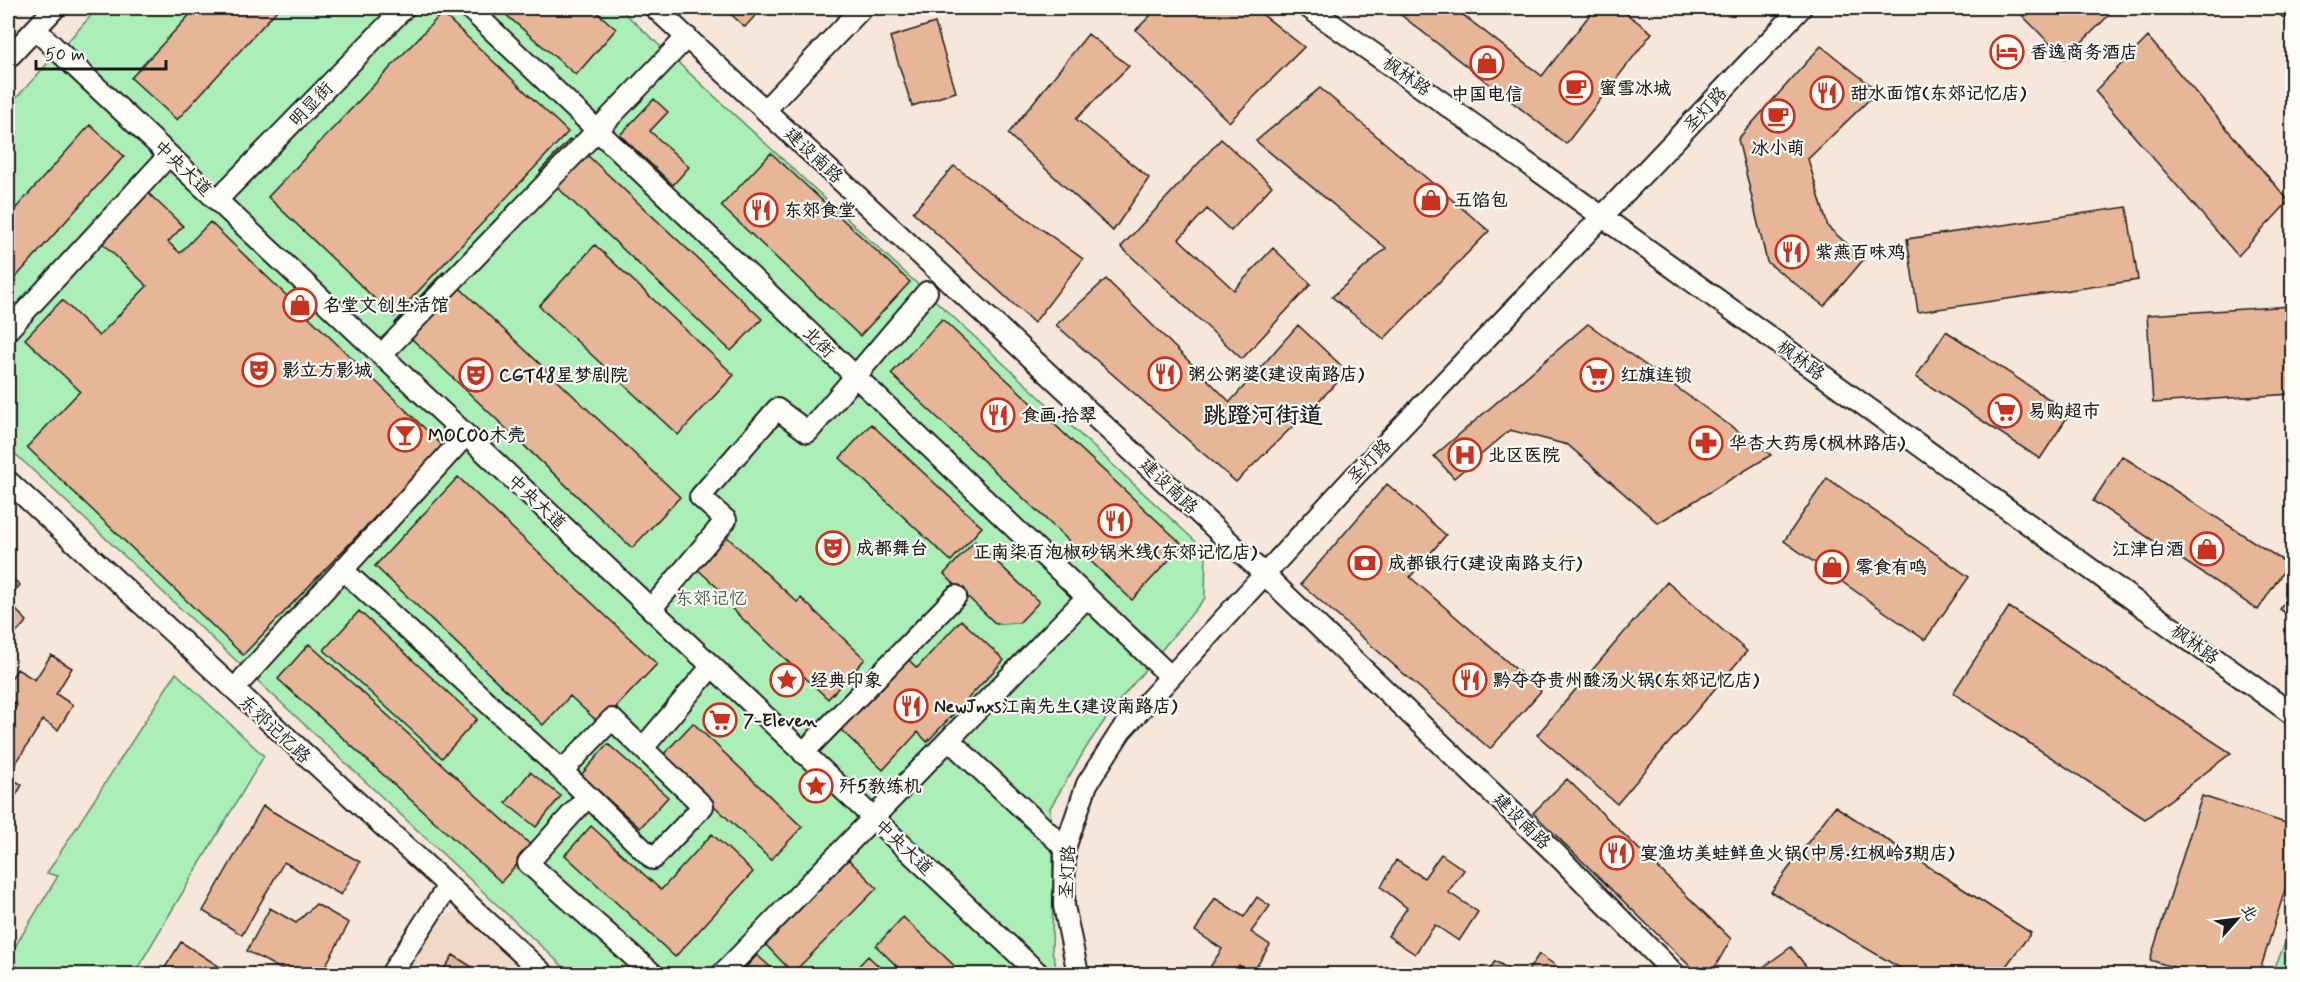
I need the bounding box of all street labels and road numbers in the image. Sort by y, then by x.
street label: 枫林路 [1377,52,1435,102]
street label: 明显街 [284,77,339,132]
street label: 圣灯路 [1679,82,1733,138]
street label: 建设南路 [779,122,848,189]
street label: 中央大道 [148,135,217,202]
street label: 北街 [797,322,840,364]
street label: 枫林路 [1772,335,1829,386]
street label: 圣灯路 [1342,434,1397,489]
street label: 建设南路 [1134,453,1203,520]
street label: 中央大道 [502,469,571,536]
street label: 枫林路 [2166,619,2223,670]
street label: 东郊记忆路 [233,690,315,769]
street label: 建设南路 [1487,788,1556,855]
street label: 中央大道 [869,814,938,881]
street label: 圣灯路 [1055,844,1081,900]

